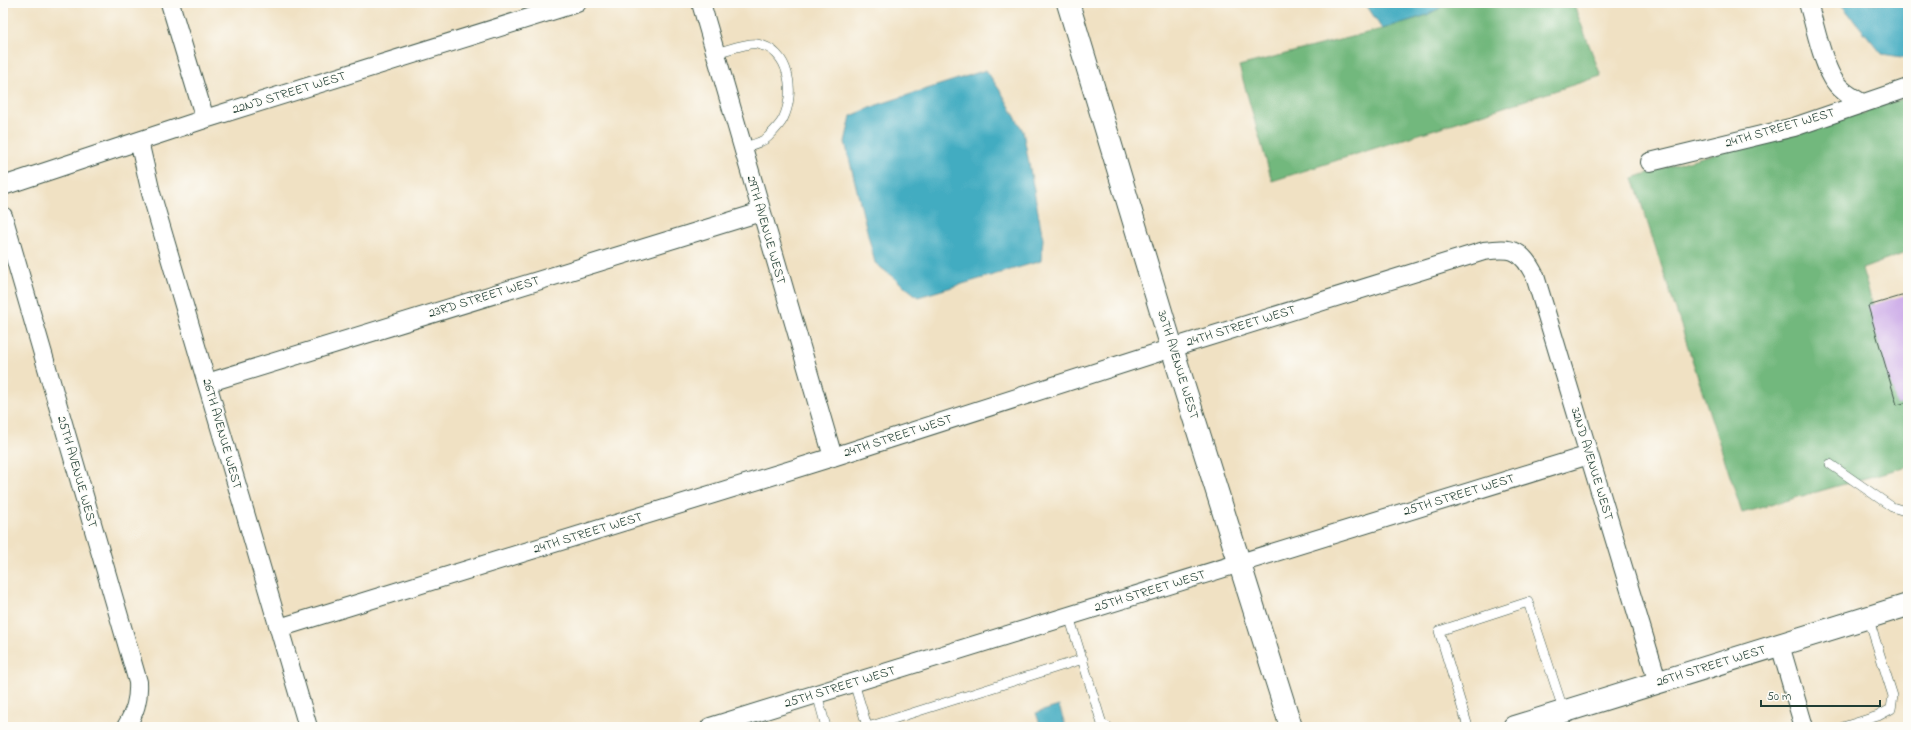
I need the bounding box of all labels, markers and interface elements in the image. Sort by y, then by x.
street label: 22ND STREET WEST [230,67,349,119]
street label: 24TH STREET WEST [1723,103,1838,153]
street label: 29TH AVENUE WEST [741,173,791,287]
street label: 23RD STREET WEST [426,271,542,323]
street label: 24TH STREET WEST [1184,300,1298,352]
street label: 30TH AVENUE WEST [1152,308,1204,422]
street label: 26TH AVENUE WEST [197,376,247,492]
street label: 32ND AVENUE WEST [1566,405,1618,523]
street label: 24TH STREET WEST [841,409,955,463]
street label: 25TH AVENUE WEST [52,414,102,531]
street label: 25TH STREET WEST [1401,469,1517,521]
street label: 24TH STREET WEST [531,507,645,559]
street label: 25TH STREET WEST [1092,565,1208,617]
street label: 26TH STREET WEST [1654,640,1769,692]
street label: 25TH STREET WEST [782,661,898,713]
scale bar [1761,682,1880,708]
text: 50 m [1767,688,1791,706]

